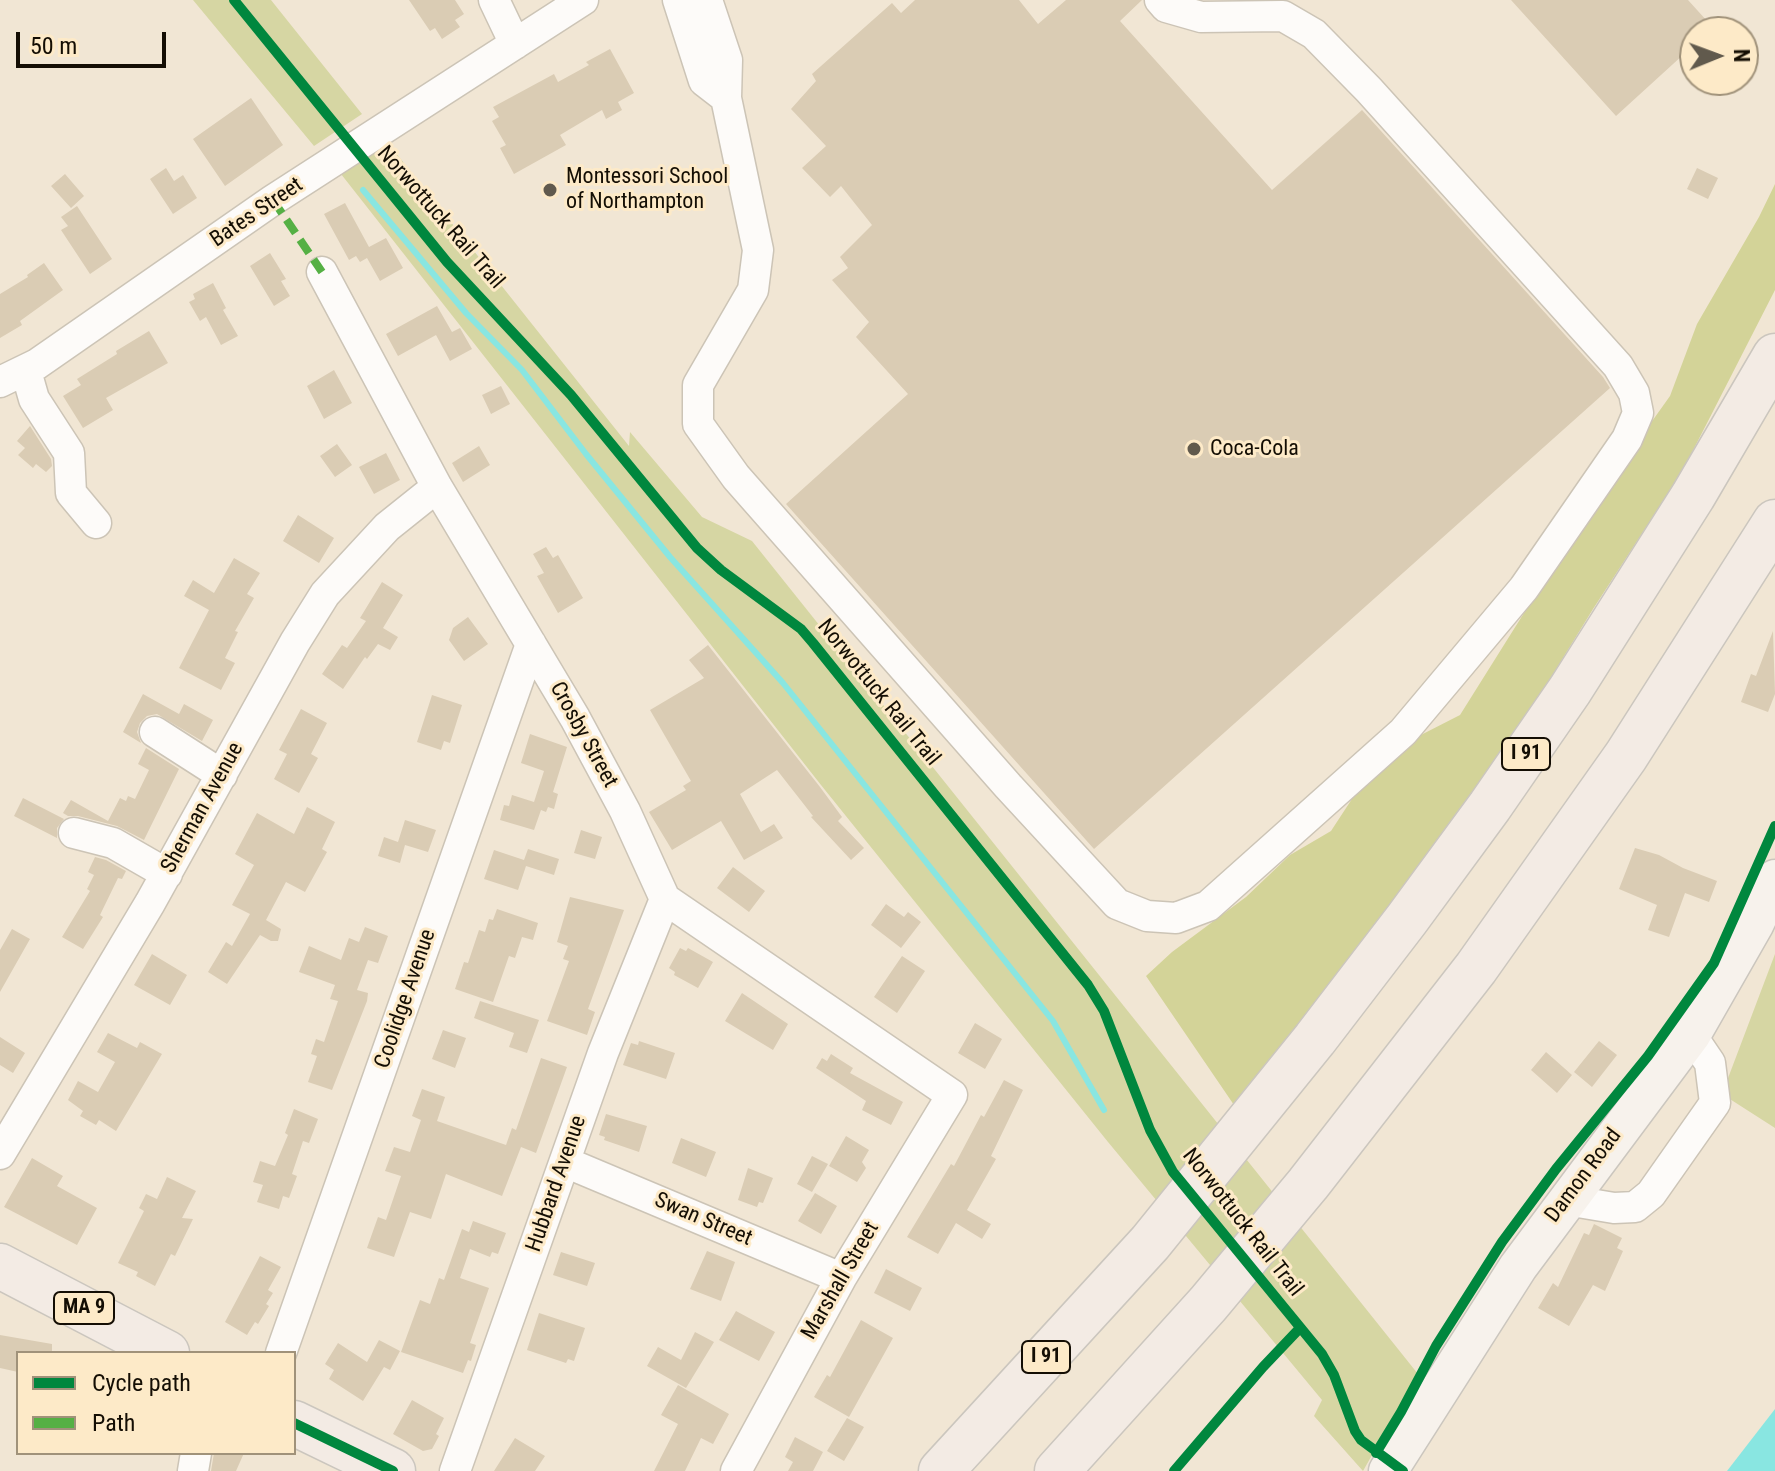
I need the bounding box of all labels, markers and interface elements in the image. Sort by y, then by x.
scale bar [20,16,170,66]
north arrow [1679,16,1759,96]
text: 50 m [30,32,77,60]
text: N [1729,49,1754,63]
street label: Norwottuck Rail Trail [371,141,509,295]
place label: Montessori School of Northampton [566,164,728,216]
street label: Bates Street [206,172,308,254]
marker: Montessori School of Northampton [541,181,559,199]
place label: Coca-Cola [1210,436,1299,462]
marker: Coca-Cola [1185,440,1203,458]
street label: Norwottuck Rail Trail [811,615,945,771]
street label: Crosby Street [543,678,623,792]
street label: Sherman Avenue [156,738,250,878]
road number: I 91 [1502,738,1550,770]
street label: Coolidge Avenue [370,926,442,1072]
street label: Hubbard Avenue [521,1112,593,1256]
street label: Damon Road [1540,1124,1628,1228]
street label: Norwottuck Rail Trail [1176,1144,1308,1302]
street label: Swan Street [650,1188,756,1252]
street label: Marshall Street [797,1217,885,1345]
road number: MA 9 [54,1292,114,1324]
road number: I 91 [1022,1341,1070,1373]
legend [16,1351,296,1455]
text: Cycle path [92,1369,191,1397]
text: Path [92,1409,135,1437]

